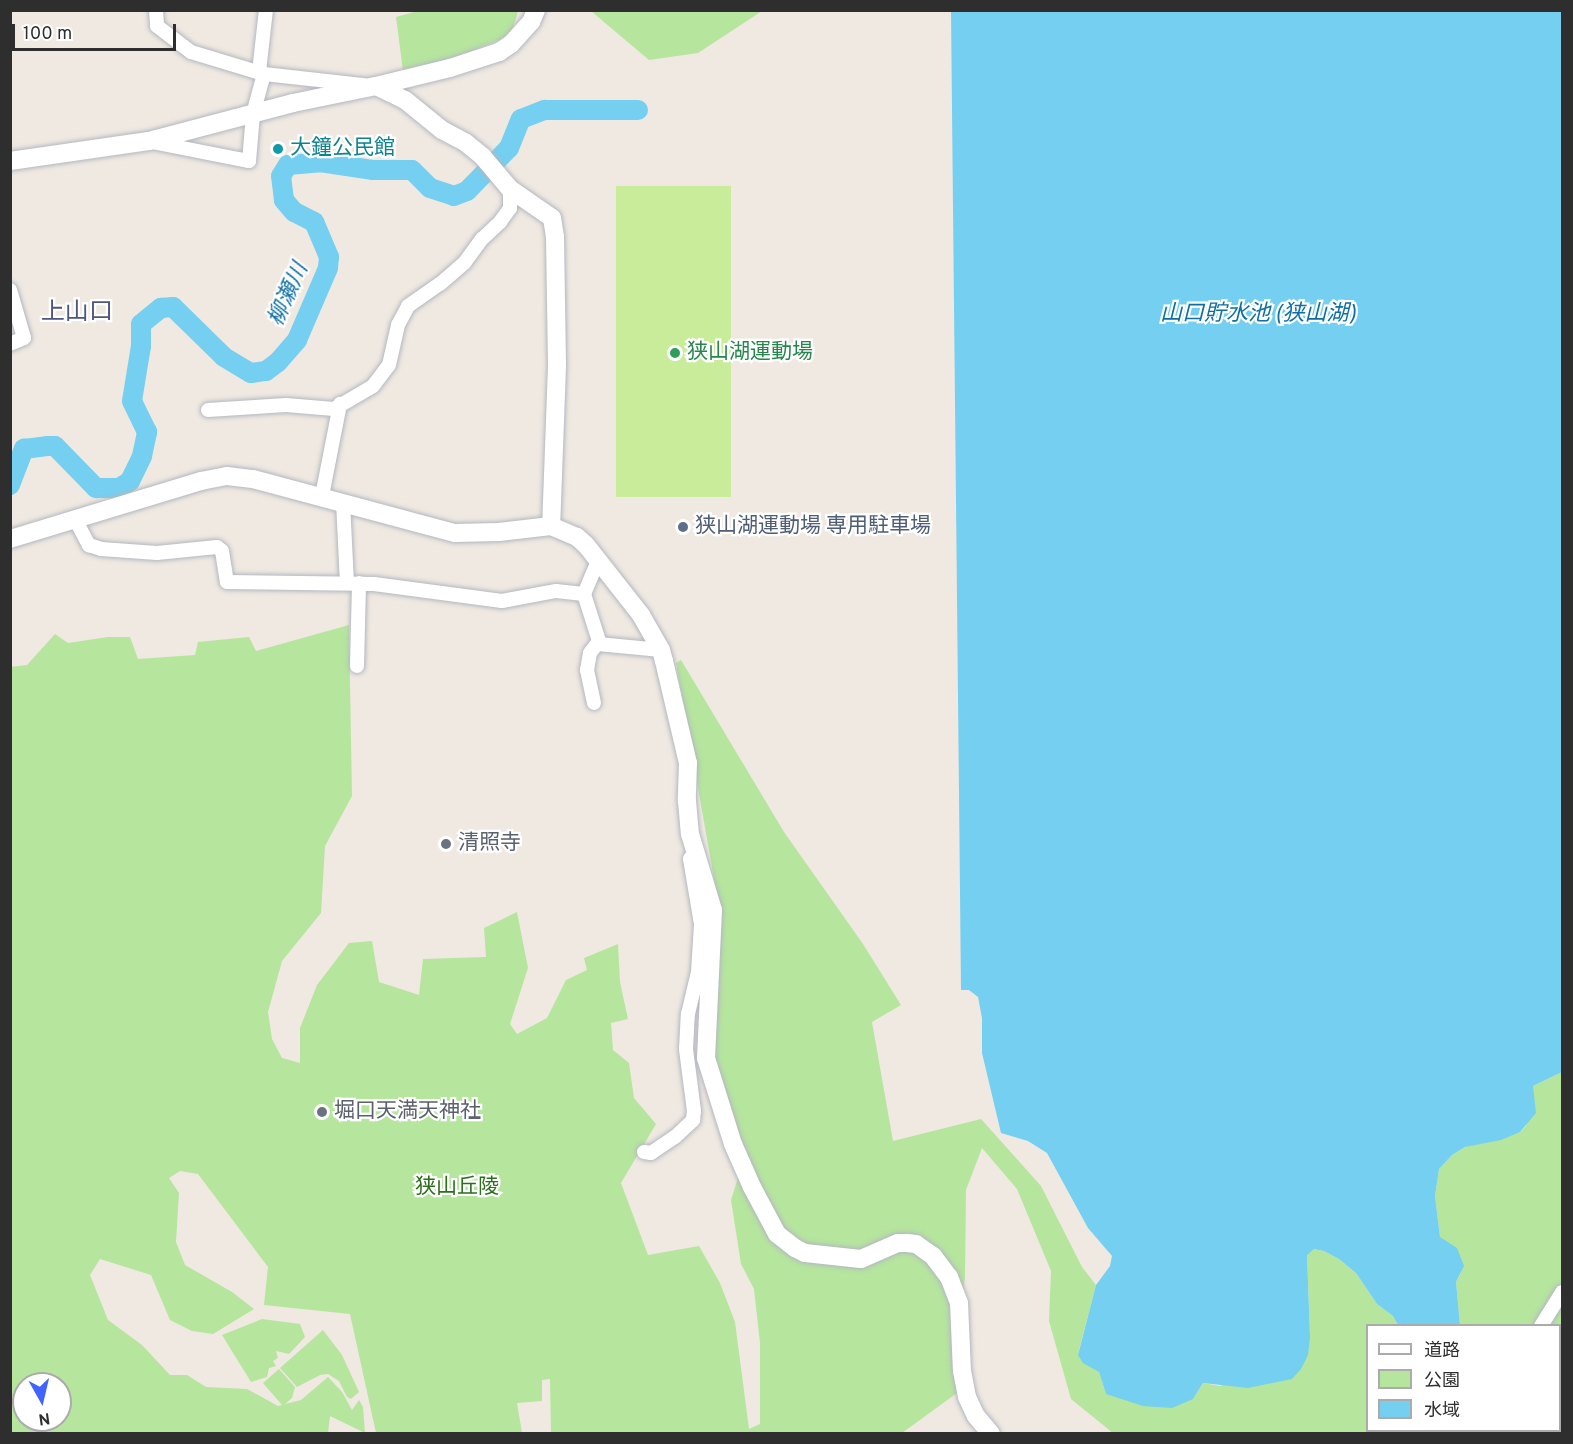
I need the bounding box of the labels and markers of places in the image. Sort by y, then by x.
place label: 大鐘公民館 [290,136,395,162]
marker: 大鐘公民館 [271,142,285,156]
place label: 狭山湖運動場 [687,340,813,366]
marker: 狭山湖運動場 [668,346,682,360]
place label: 狭山湖運動場 専用駐車場 [695,514,931,540]
marker: 狭山湖運動場 専用駐車場 [676,520,690,534]
place label: 清照寺 [458,831,521,857]
marker: 清照寺 [439,837,453,851]
place label: 堀口天満天神社 [334,1099,481,1125]
marker: 堀口天満天神社 [315,1105,329,1119]

